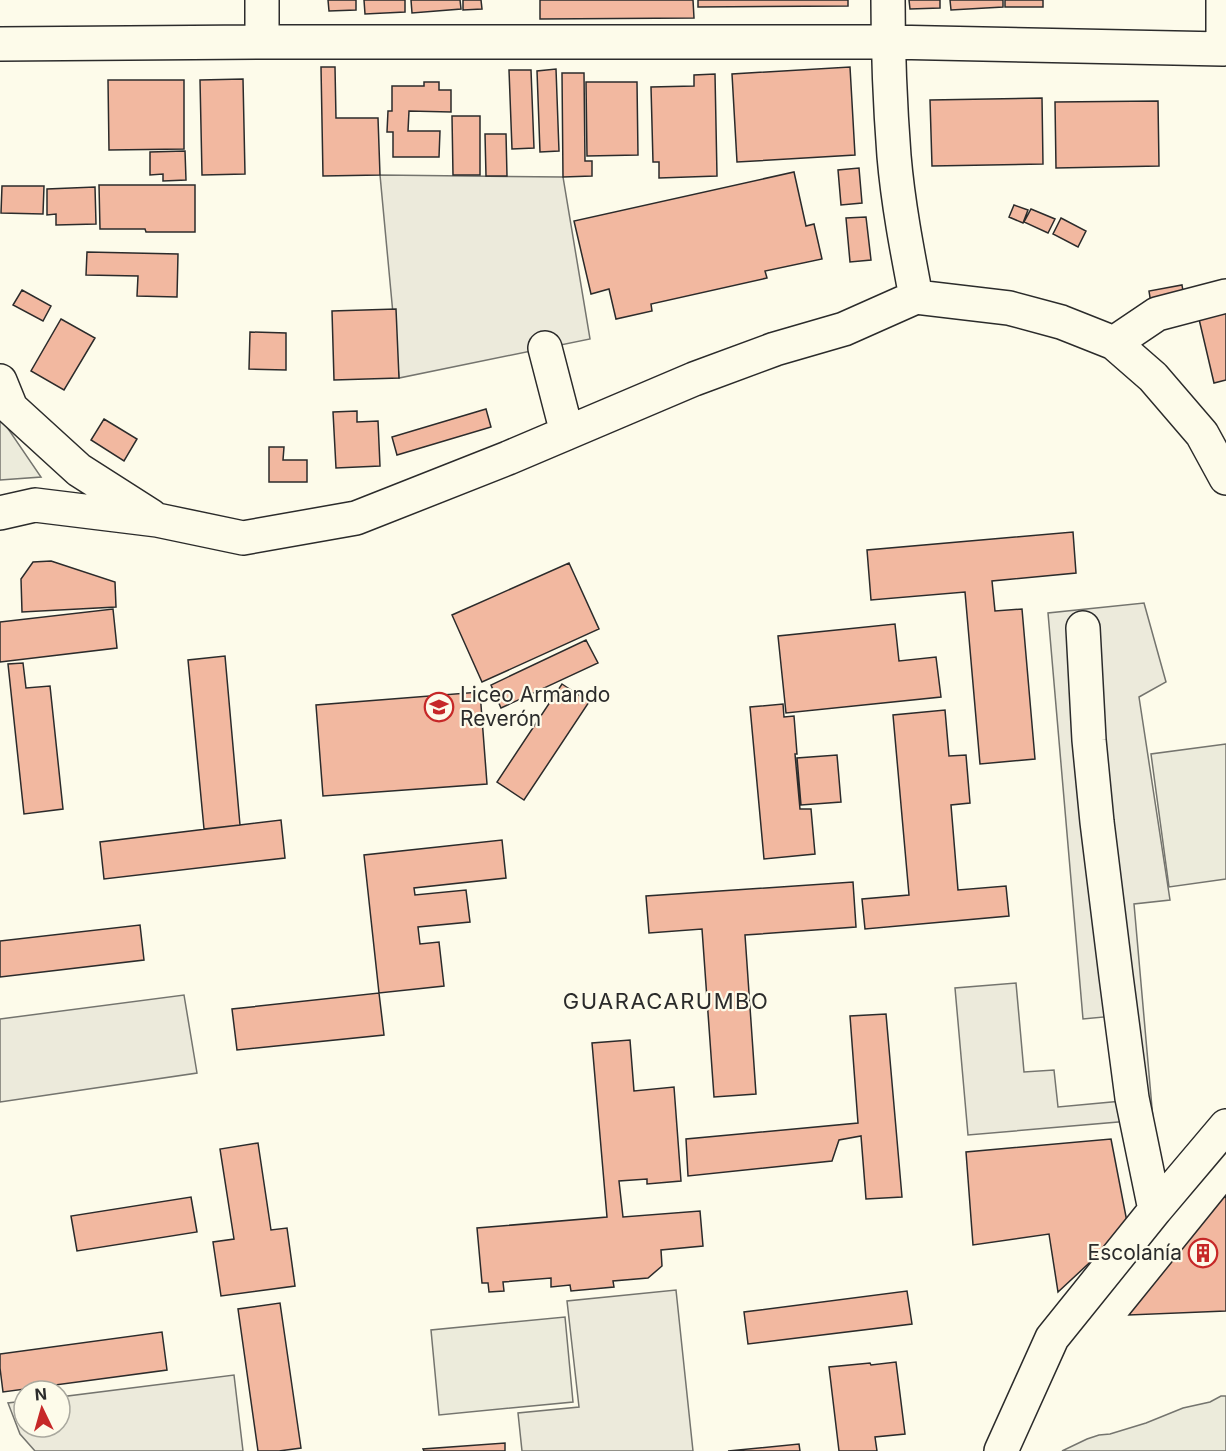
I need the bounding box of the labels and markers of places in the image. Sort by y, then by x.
place label: Liceo Armando Reverón [460,682,610,731]
school or university icon: Liceo Armando Reverón [423,691,455,723]
building icon: Escolanía [1187,1237,1219,1269]
place label: Escolanía [1088,1240,1182,1265]

